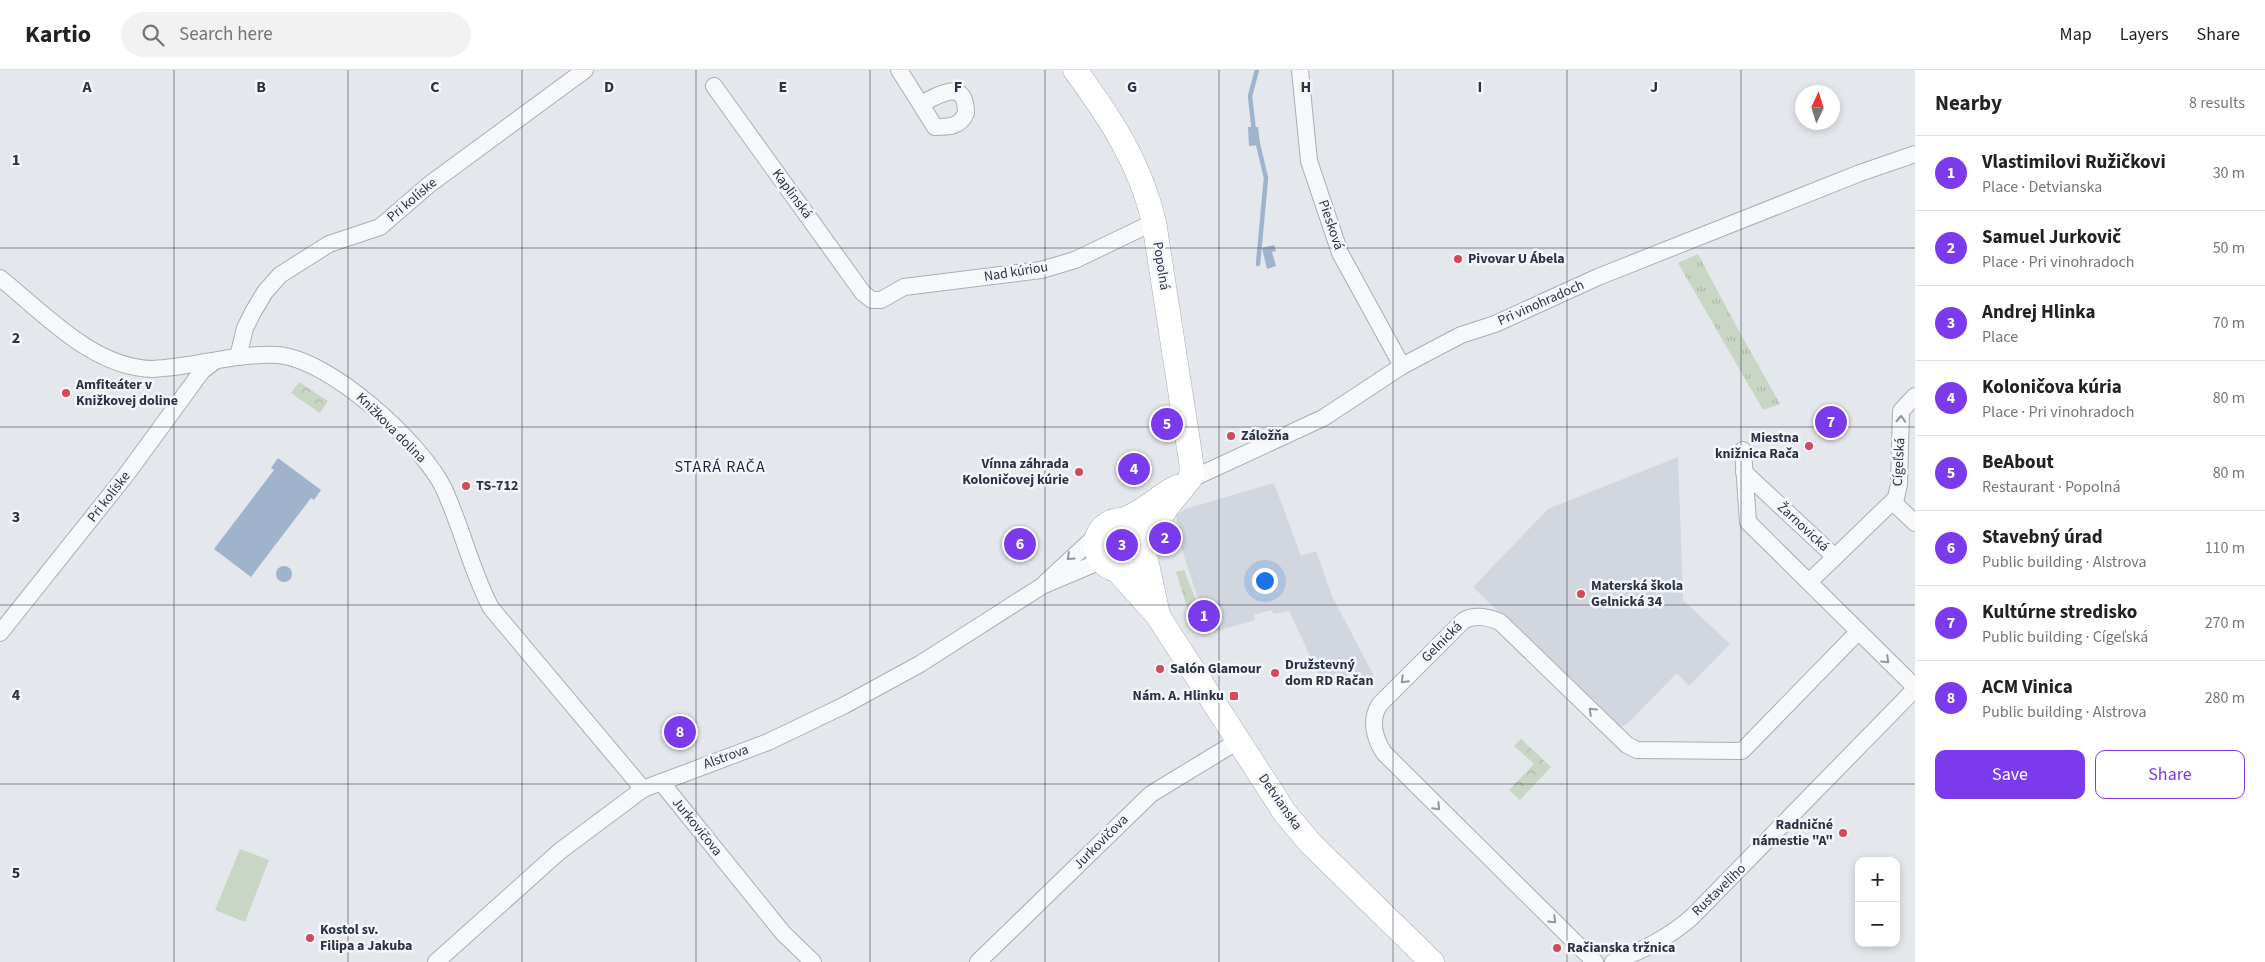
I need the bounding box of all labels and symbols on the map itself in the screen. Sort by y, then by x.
text: A [81,76,92,98]
text: B [256,76,266,98]
text: C [430,76,440,98]
text: D [604,76,614,98]
text: E [779,76,787,98]
text: F [954,76,962,98]
text: G [1127,76,1137,98]
text: H [1301,76,1311,98]
text: I [1478,76,1482,98]
text: J [1650,76,1658,98]
north arrow [1795,85,1840,130]
text: 1 [12,149,20,171]
street label: Kaplinská [767,165,817,223]
street label: Pri kolíske [383,173,441,227]
street label: Piesková [1313,197,1349,253]
street label: Popolná [1147,240,1175,292]
place label: Pivovar U Ábela [1468,249,1565,269]
marker: Pivovar U Ábela [1452,253,1464,265]
street label: Nad kúriou [983,257,1049,287]
street label: Pri vinohradoch [1495,275,1587,331]
text: 2 [12,327,20,349]
place label: Amfiteáter v Knižkovej doline [75,375,178,411]
marker: Amfiteáter v Knižkovej doline [60,387,72,399]
street label: Knižkova dolina [351,388,431,468]
pin: 7 [1815,403,1847,441]
pin: 5 [1151,405,1183,443]
one-way arrow [1896,415,1906,423]
place label: Záložňa [1241,426,1289,446]
place label: Miestna knižnica Rača [1715,428,1799,464]
marker: Záložňa [1225,430,1237,442]
street label: Cígeľská [1888,437,1910,487]
marker: Miestna knižnica Rača [1803,440,1815,452]
pin: 4 [1118,450,1150,488]
place label: Vínna záhrada Koloničovej kúrie [962,454,1069,490]
district label: STARÁ RAČA [674,456,766,478]
marker: Vínna záhrada Koloničovej kúrie [1073,466,1085,478]
street label: Pri kolíske [83,467,135,527]
place label: TS-712 [476,476,518,496]
marker: TS-712 [460,480,472,492]
street label: Žarnovická [1773,498,1833,556]
text: 3 [12,506,20,528]
pin: 2 [1149,519,1181,557]
pin: 6 [1004,525,1036,563]
pin: 3 [1106,526,1138,564]
one-way arrow [1067,552,1076,561]
your location [1252,568,1278,594]
place label: Materská škola Gelnická 34 [1591,576,1683,612]
marker: Materská škola Gelnická 34 [1575,588,1587,600]
pin: 1 [1188,597,1220,635]
street label: Gelnická [1417,617,1467,667]
one-way arrow [1881,654,1890,663]
place label: Družstevný dom RD Račan [1285,655,1374,691]
place label: Salón Glamour [1170,659,1262,679]
marker: Salón Glamour [1154,663,1166,675]
marker: Družstevný dom RD Račan [1269,667,1281,679]
one-way arrow [1401,674,1410,683]
text: 4 [12,684,21,706]
place label: Nám. A. Hlinku [1133,686,1224,706]
marker: Nám. A. Hlinku [1228,690,1240,702]
one-way arrow [1589,708,1598,717]
pin: 8 [664,713,696,751]
street label: Alstrova [700,740,752,774]
street label: Detvianska [1253,770,1307,834]
street label: Jurkovičova [667,793,727,861]
one-way arrow [1431,801,1440,810]
street label: Jurkovičova [1069,810,1133,874]
place label: Radničné námestie "A" [1752,815,1833,851]
marker: Radničné námestie "A" [1837,827,1849,839]
street label: Rustaveliho [1687,859,1751,921]
text: 5 [12,862,20,884]
one-way arrow [1548,914,1557,923]
place label: Kostol sv. Filipa a Jakuba [320,920,412,956]
marker: Kostol sv. Filipa a Jakuba [304,932,316,944]
place label: Račianska tržnica [1567,938,1675,958]
marker: Račianska tržnica [1551,942,1563,954]

